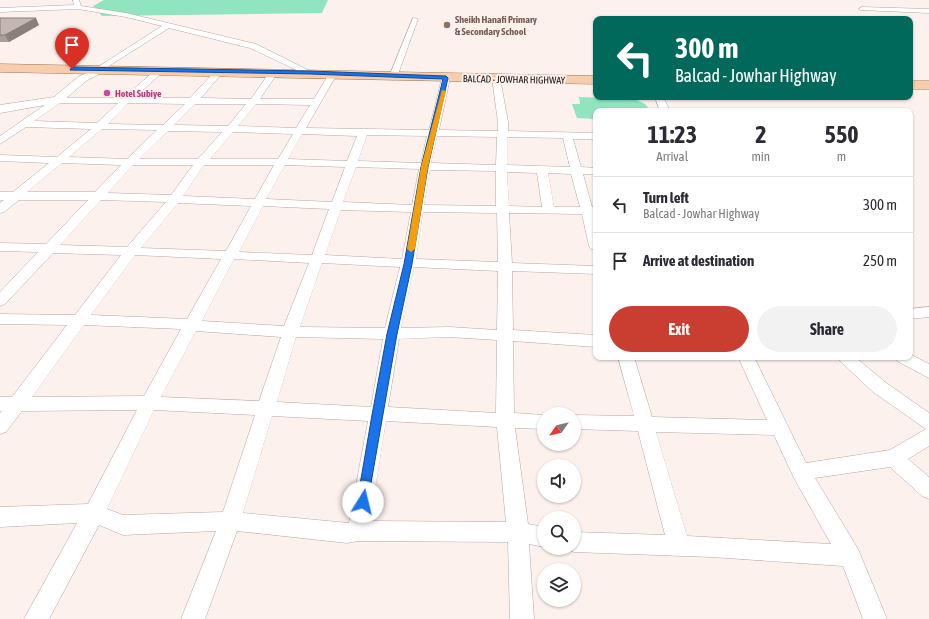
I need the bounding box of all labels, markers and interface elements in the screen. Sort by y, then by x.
place label: Sheikh Hanafi Primary & Secondary School [455,14,538,37]
marker: Sheikh Hanafi Primary & Secondary School [442,20,452,30]
pin [55,28,89,69]
icon: left [609,32,661,84]
text: 300 m [675,32,738,64]
icon: arrive [61,34,83,56]
text: Balcad - Jowhar Highway [675,65,837,86]
street label: BALCAD - JOWHAR HIGHWAY [463,73,566,86]
marker: Hotel Subiye [102,88,112,98]
place label: Hotel Subiye [115,88,162,99]
text: 11:23 [648,121,697,148]
text: 2 [755,121,766,148]
text: 550 [825,121,858,148]
text: Arrival [656,149,688,164]
text: min [751,149,770,164]
text: m [837,149,846,164]
text: Turn left [643,189,689,206]
icon: left [609,194,631,216]
text: 300 m [863,196,897,213]
text: Balcad - Jowhar Highway [643,206,760,221]
icon: arrive [609,250,631,272]
text: Arrive at destination [643,252,754,269]
text: 250 m [863,252,897,269]
button: Exit [609,306,749,352]
button: Share [757,306,897,352]
north arrow [537,407,581,451]
map controls [537,407,581,607]
button: sound [537,459,581,503]
position arrow [342,481,384,523]
button: search [537,511,581,555]
button: layers [537,563,581,607]

